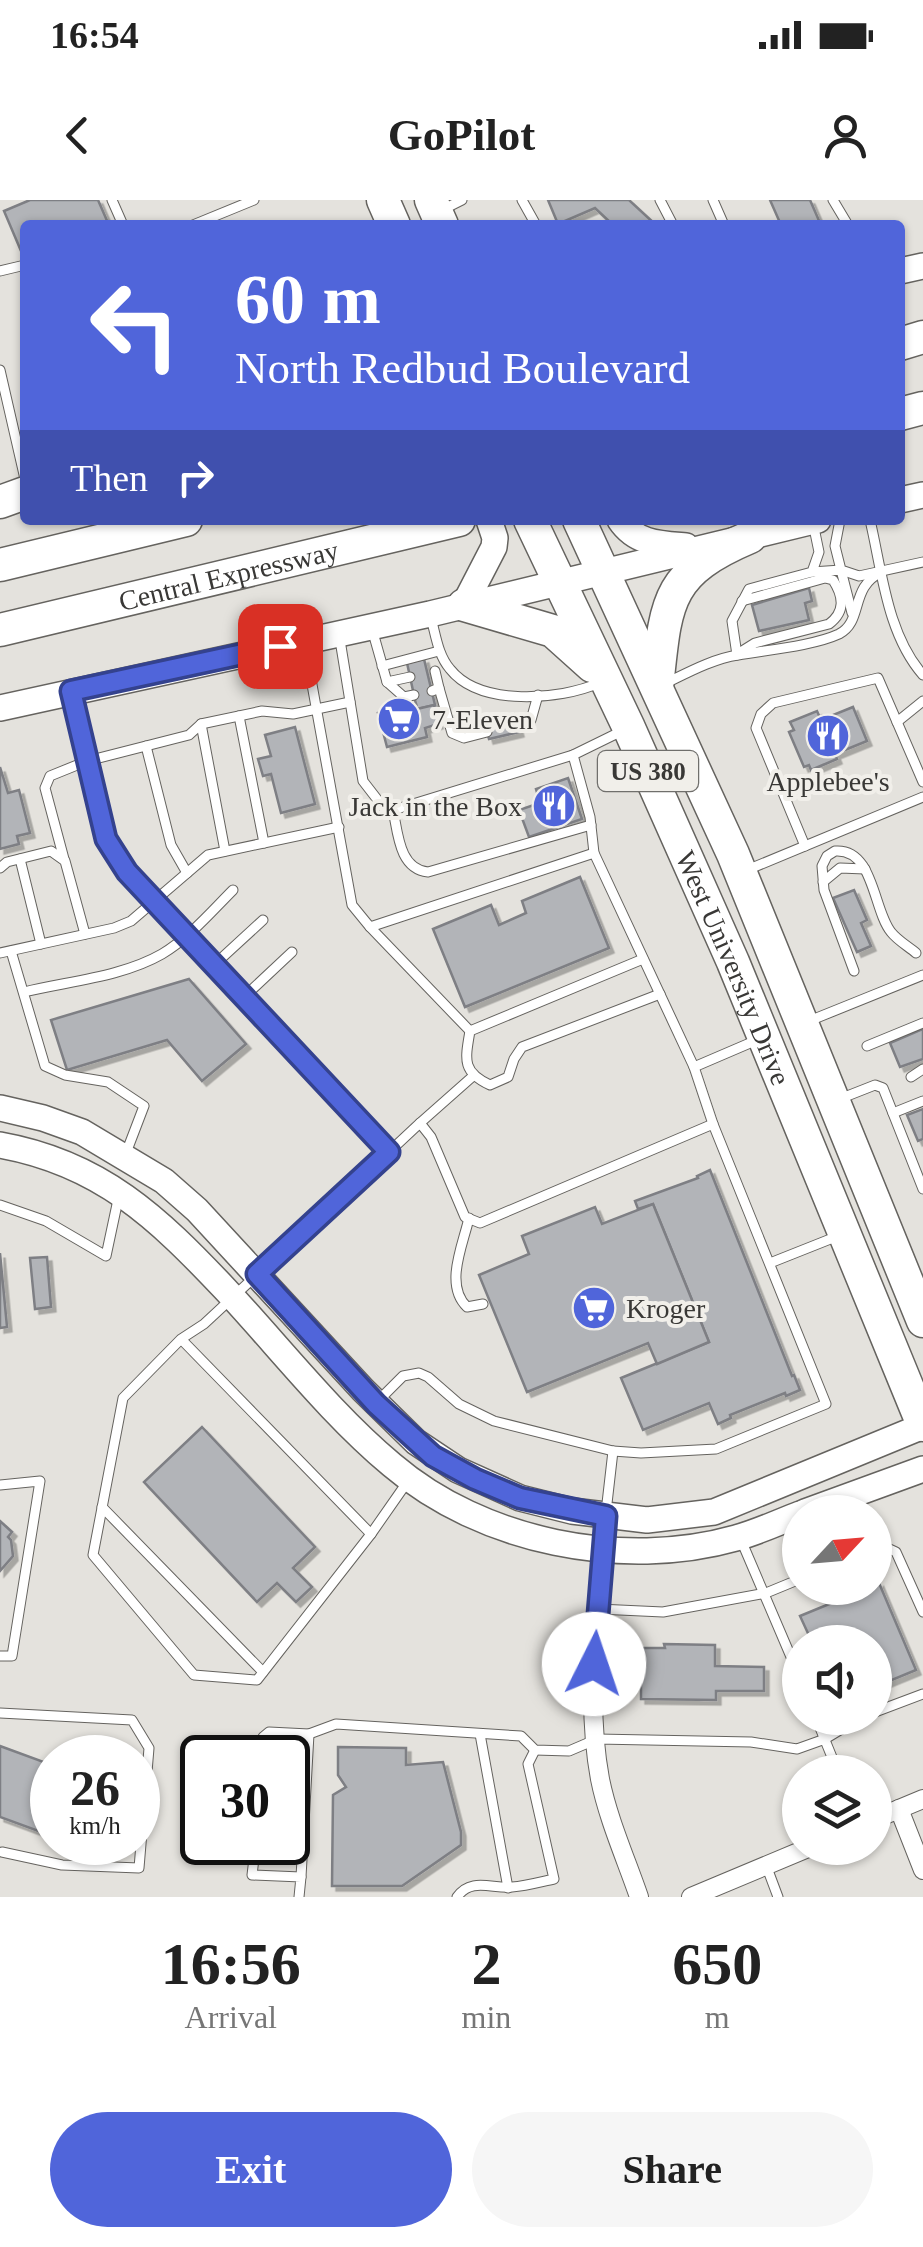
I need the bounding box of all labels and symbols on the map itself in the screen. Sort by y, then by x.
street label: Central Expressway [116,534,342,617]
pin [238,604,323,689]
supermarket icon: 7-Eleven [376,696,422,742]
place label: 7-Eleven [432,704,533,735]
restaurant icon: Applebee's [805,713,851,759]
road number: US 380 [598,751,698,791]
place label: Applebee's [766,766,890,797]
restaurant icon: Jack in the Box [531,783,577,829]
place label: Jack in the Box [349,791,522,822]
street label: West University Drive [670,846,797,1089]
supermarket icon: Kroger [571,1285,617,1331]
place label: Kroger [626,1293,706,1324]
north arrow [782,1495,892,1605]
position arrow [542,1612,646,1716]
speed limit sign: 30 [180,1735,310,1865]

